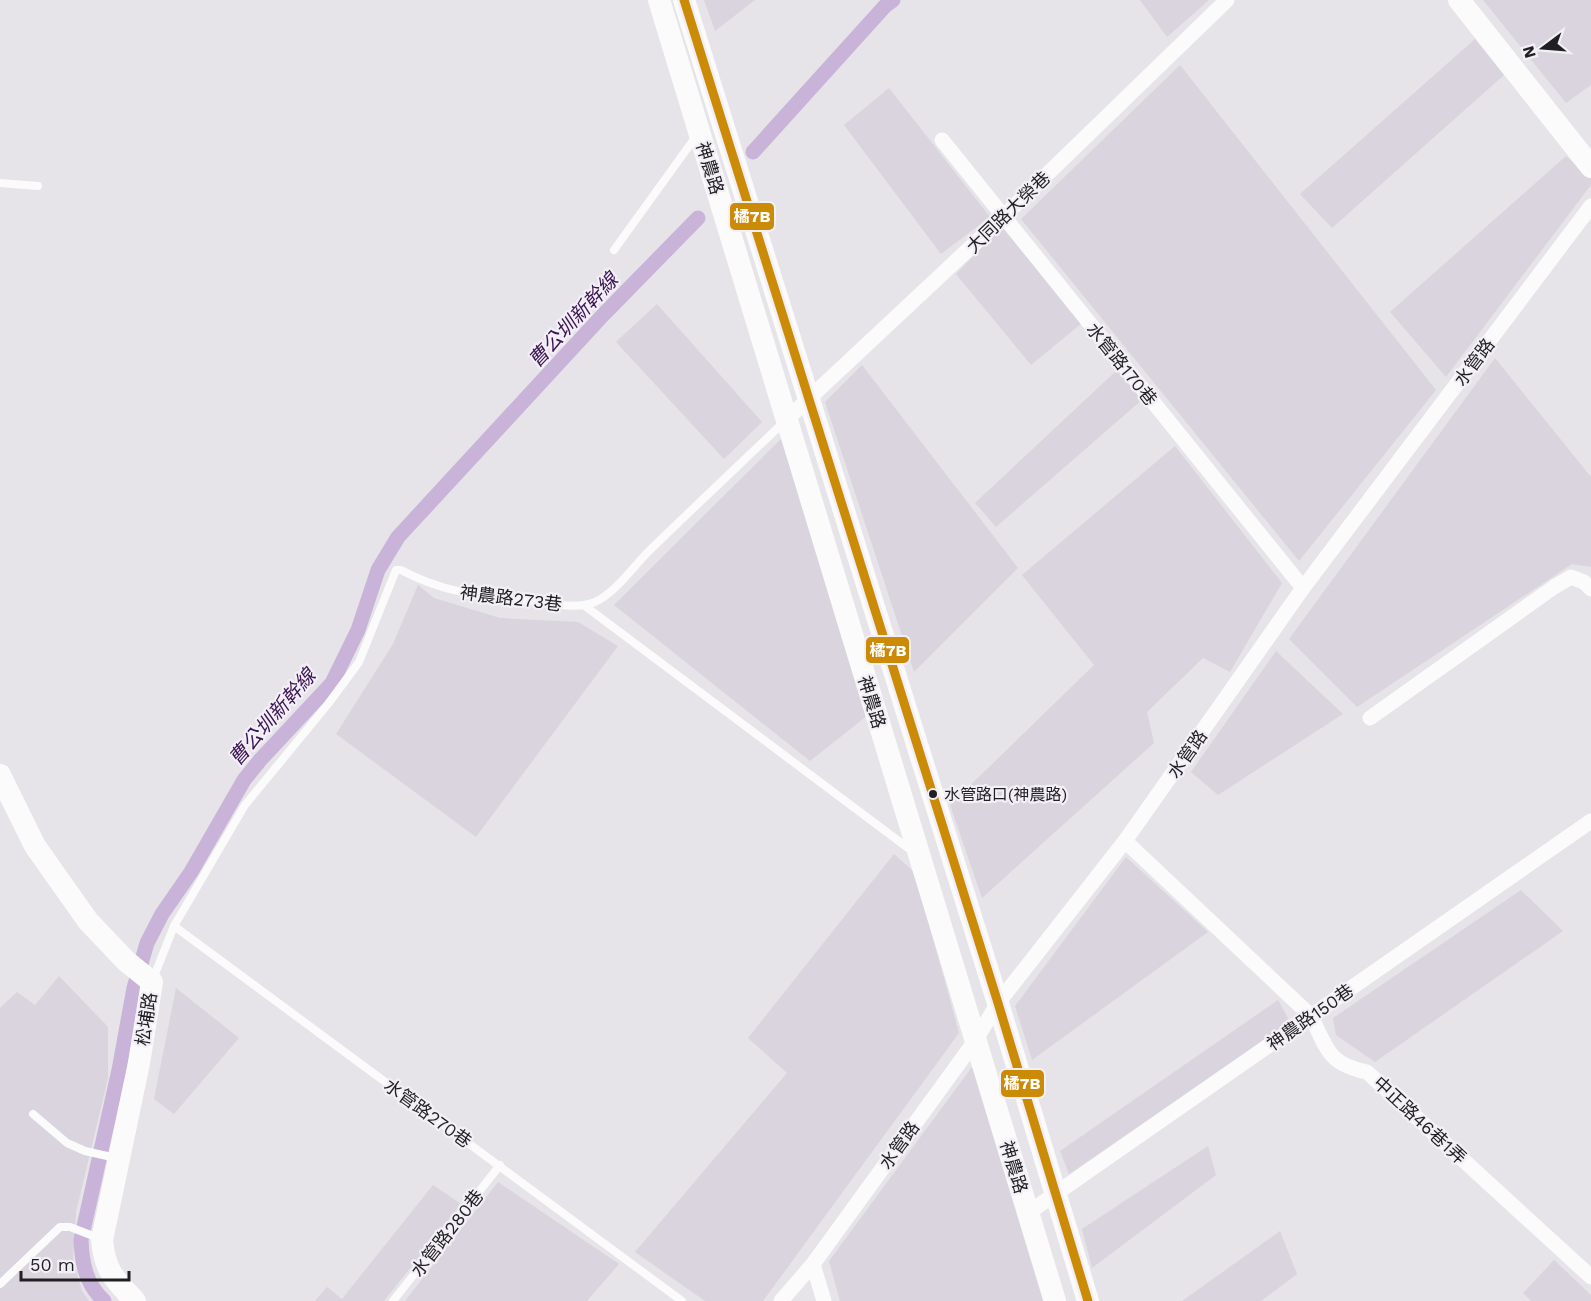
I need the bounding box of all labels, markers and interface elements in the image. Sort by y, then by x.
north arrow [1513,18,1573,78]
text: N [1518,44,1540,60]
street label: 神農路 [692,139,728,197]
street label: 大同路大榮巷 [962,167,1054,257]
line badge: 橘7B [729,202,775,231]
text: 橘7B [733,207,770,226]
water label: 曹公圳新幹線 [523,266,624,372]
street label: 水管路170巷 [1082,319,1162,409]
street label: 水管路 [1449,334,1499,390]
street label: 神農路273巷 [459,581,563,615]
line badge: 橘7B [865,636,910,664]
text: 橘7B [869,641,906,660]
water label: 曹公圳新幹線 [224,662,322,770]
street label: 神農路 [854,673,890,731]
street label: 水管路 [1163,726,1211,782]
place label: 水管路口(神農路) [944,785,1067,804]
marker: 水管路口(神農路) [927,788,939,800]
street label: 神農路150巷 [1263,980,1357,1054]
street label: 松埔路 [131,991,161,1047]
line badge: 橘7B [1000,1069,1045,1098]
street label: 中正路46巷1弄 [1369,1072,1471,1168]
street label: 水管路270巷 [380,1074,476,1152]
text: 橘7B [1003,1074,1040,1093]
street label: 水管路 [875,1117,923,1173]
street label: 神農路 [996,1138,1032,1196]
street label: 水管路280巷 [406,1185,488,1281]
scale bar [21,1244,129,1282]
text: 50 m [30,1254,75,1275]

